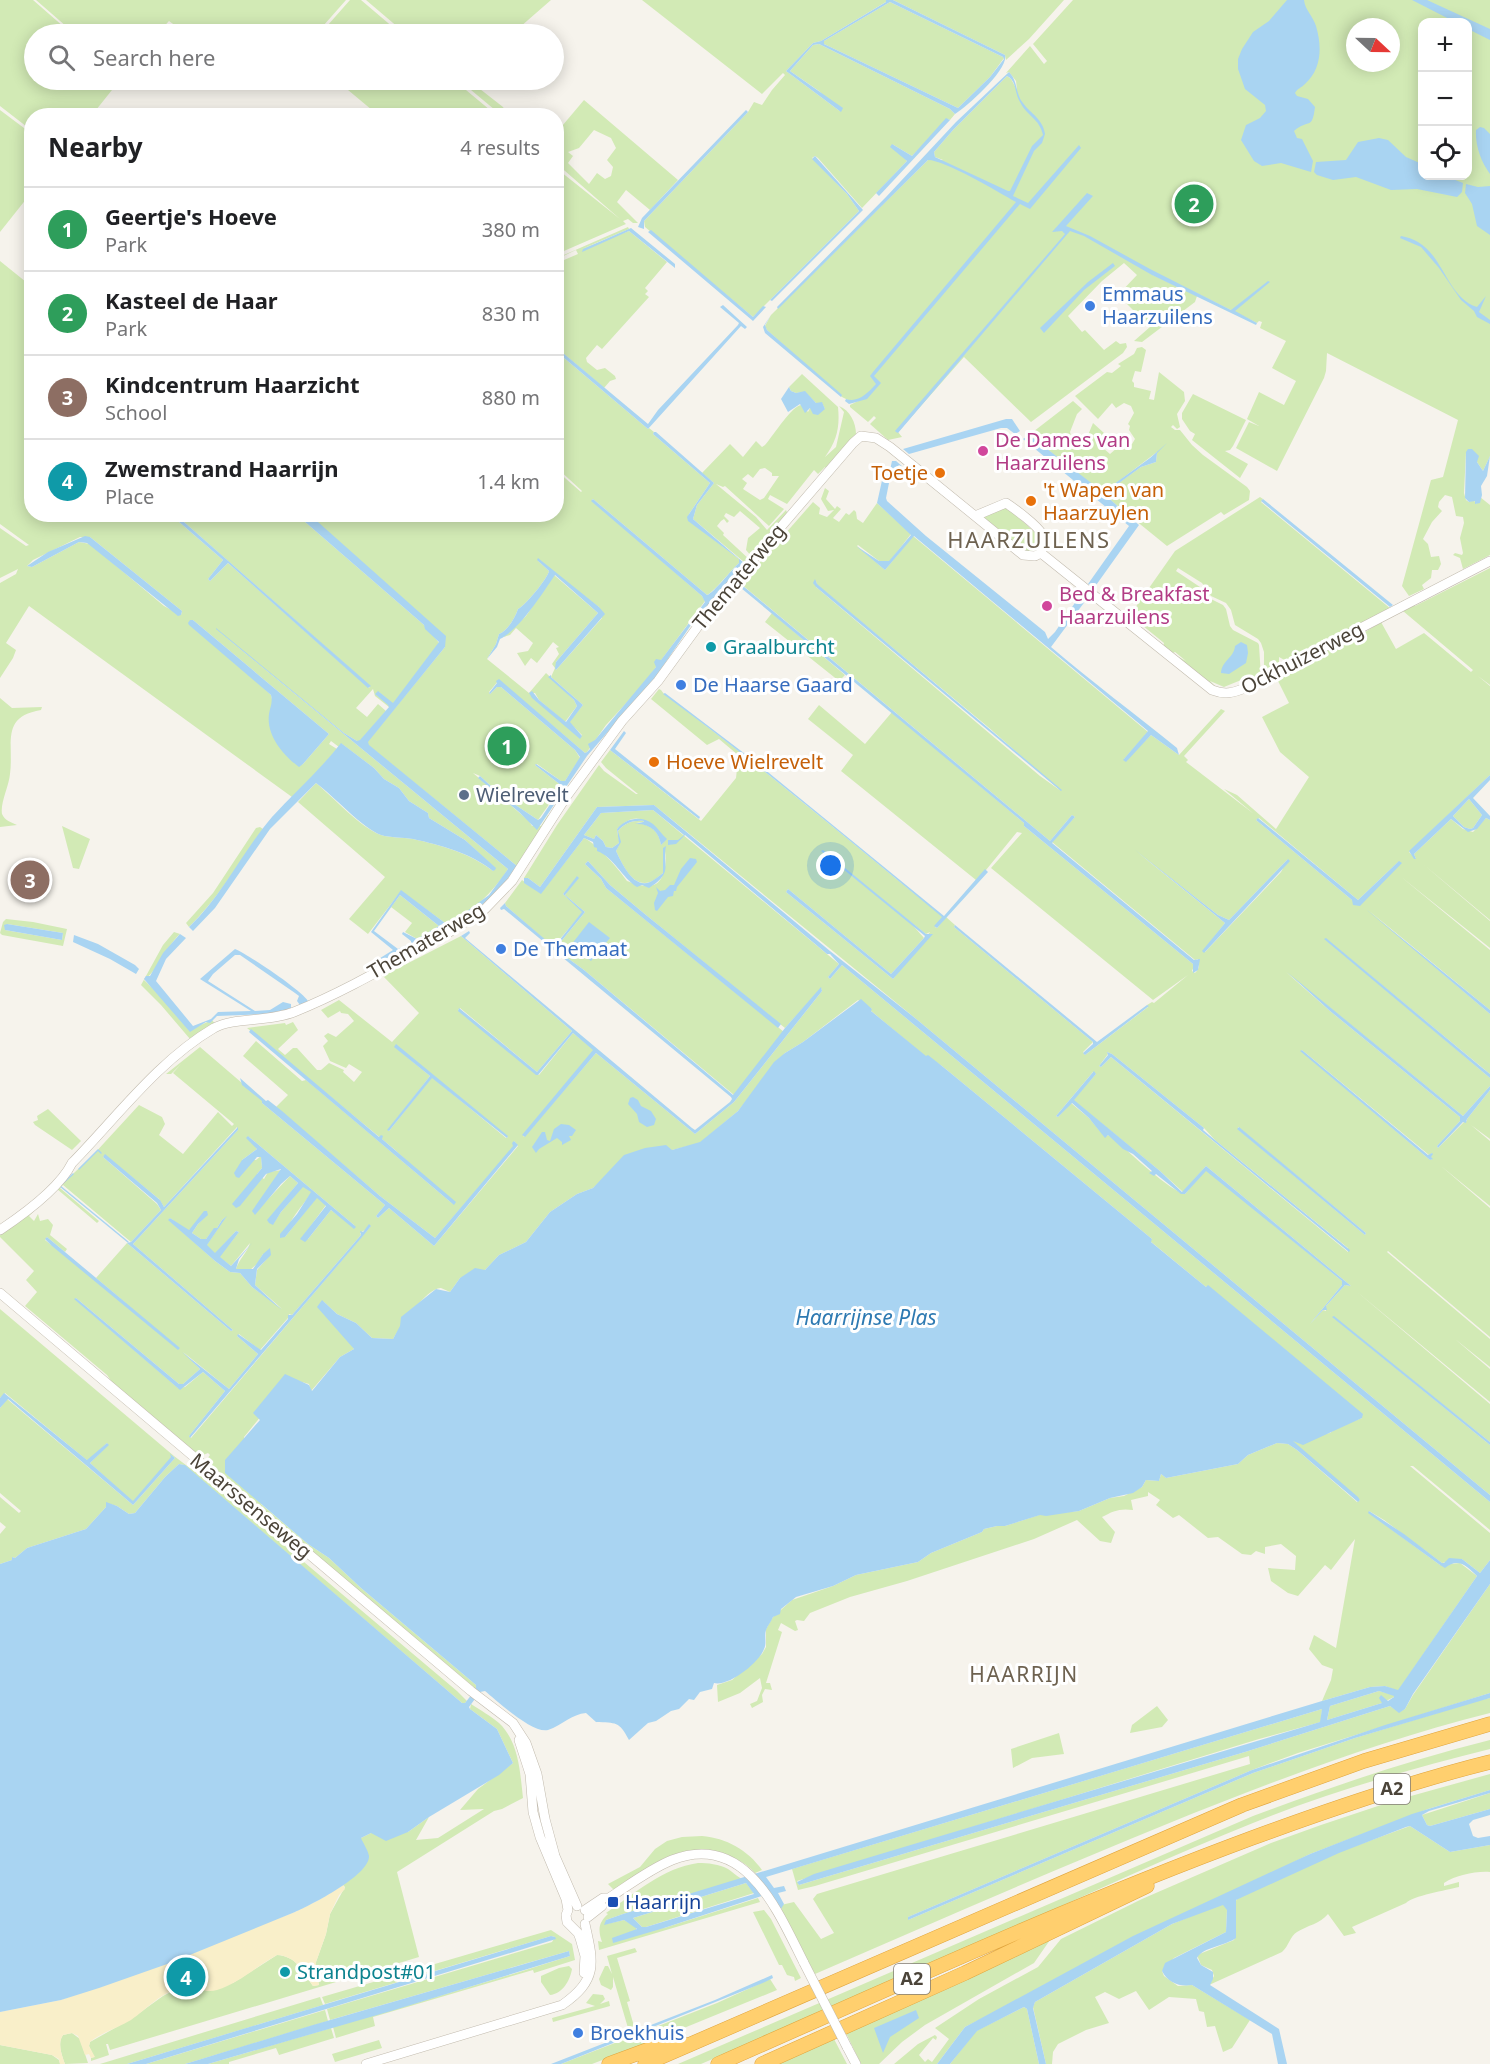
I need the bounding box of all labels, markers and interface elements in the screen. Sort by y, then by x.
north arrow [1346,18,1400,72]
map controls [1418,18,1472,180]
button: + [1418,18,1472,72]
search box [24,24,564,90]
icon: search [45,41,78,74]
text: Search here [93,42,215,72]
button: − [1418,72,1472,126]
button: locate [1418,126,1472,180]
text: Nearby [48,129,143,165]
text: 4 results [460,134,540,161]
pin: 2 [1174,182,1214,226]
text: Geertje's Hoeve [105,201,277,231]
text: 1 [62,216,73,243]
text: 380 m [482,216,540,243]
text: Park [105,231,147,258]
place label: Emmaus Haarzuilens [1102,280,1213,330]
text: Kasteel de Haar [105,285,278,315]
marker: Emmaus Haarzuilens [1083,299,1097,313]
text: 2 [62,300,73,327]
text: 830 m [482,300,540,327]
text: Park [105,315,147,342]
text: Kindcentrum Haarzicht [105,369,360,399]
text: 3 [62,384,73,411]
text: 880 m [482,384,540,411]
text: School [105,399,167,426]
place label: De Dames van Haarzuilens [995,426,1130,476]
marker: De Dames van Haarzuilens [976,444,990,458]
text: Zwemstrand Haarrijn [105,453,339,483]
place label: Toetje [871,459,928,486]
marker: Toetje [933,466,947,480]
text: 4 [62,468,73,495]
text: 1.4 km [477,468,540,495]
place label: 't Wapen van Haarzuylen [1043,476,1164,526]
text: Place [105,483,154,510]
marker: 't Wapen van Haarzuylen [1024,494,1038,508]
street label: Thematerweg [686,518,791,635]
district label: HAARZUILENS [947,524,1111,554]
place label: Bed & Breakfast Haarzuilens [1059,580,1210,630]
marker: Bed & Breakfast Haarzuilens [1040,599,1054,613]
street label: Ockhuizerweg [1236,615,1368,700]
place label: Graalburcht [723,633,835,660]
marker: Graalburcht [704,640,718,654]
place label: De Haarse Gaard [693,671,853,698]
marker: De Haarse Gaard [674,678,688,692]
pin: 1 [488,724,526,768]
place label: Hoeve Wielrevelt [666,748,823,775]
marker: Hoeve Wielrevelt [647,755,661,769]
place label: Wielrevelt [476,781,569,808]
marker: Wielrevelt [457,788,471,802]
your location [816,851,845,880]
pin: 3 [10,858,50,902]
street label: Thematerweg [362,896,489,985]
place label: De Themaat [513,935,627,962]
marker: De Themaat [494,942,508,956]
water label: Haarrijnse Plas [795,1303,937,1331]
street label: Maarssenseweg [185,1447,318,1565]
district label: HAARRIJN [969,1660,1079,1688]
road number: A2 [1374,1774,1410,1804]
place label: Haarrijn [625,1888,701,1915]
marker: Haarrijn [606,1895,620,1909]
pin: 4 [166,1954,206,2000]
place label: Strandpost#01 [297,1958,436,1985]
road number: A2 [894,1964,930,1994]
marker: Strandpost#01 [278,1965,292,1979]
place label: Broekhuis [590,2019,684,2046]
marker: Broekhuis [571,2026,585,2040]

